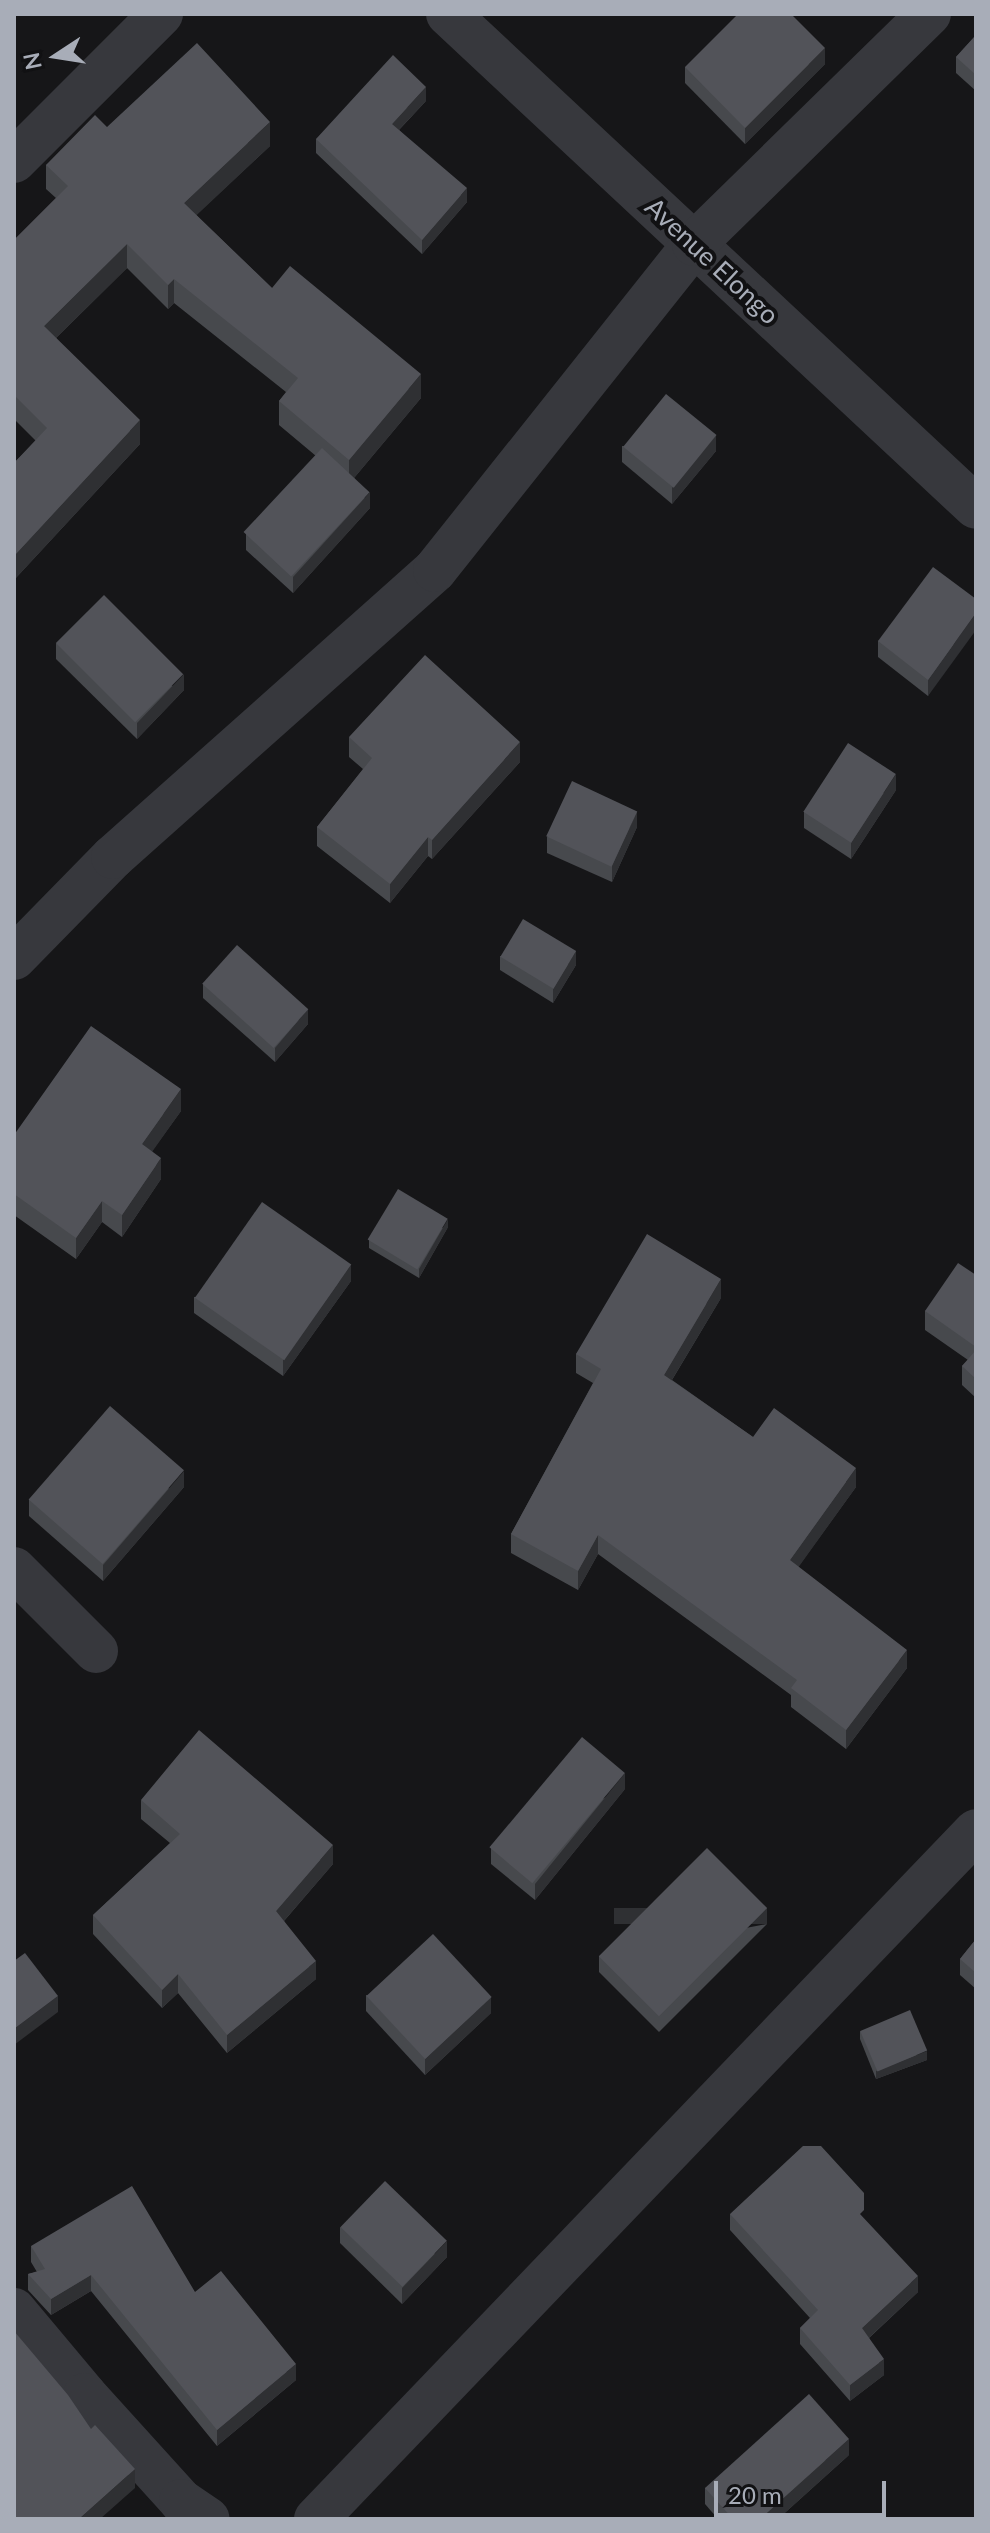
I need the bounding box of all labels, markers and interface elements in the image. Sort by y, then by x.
north arrow [16,16,96,96]
text: N [17,50,47,72]
street label: Avenue Elongo [639,191,785,331]
scale bar [718,2465,890,2515]
text: 20 m [728,2480,782,2509]

